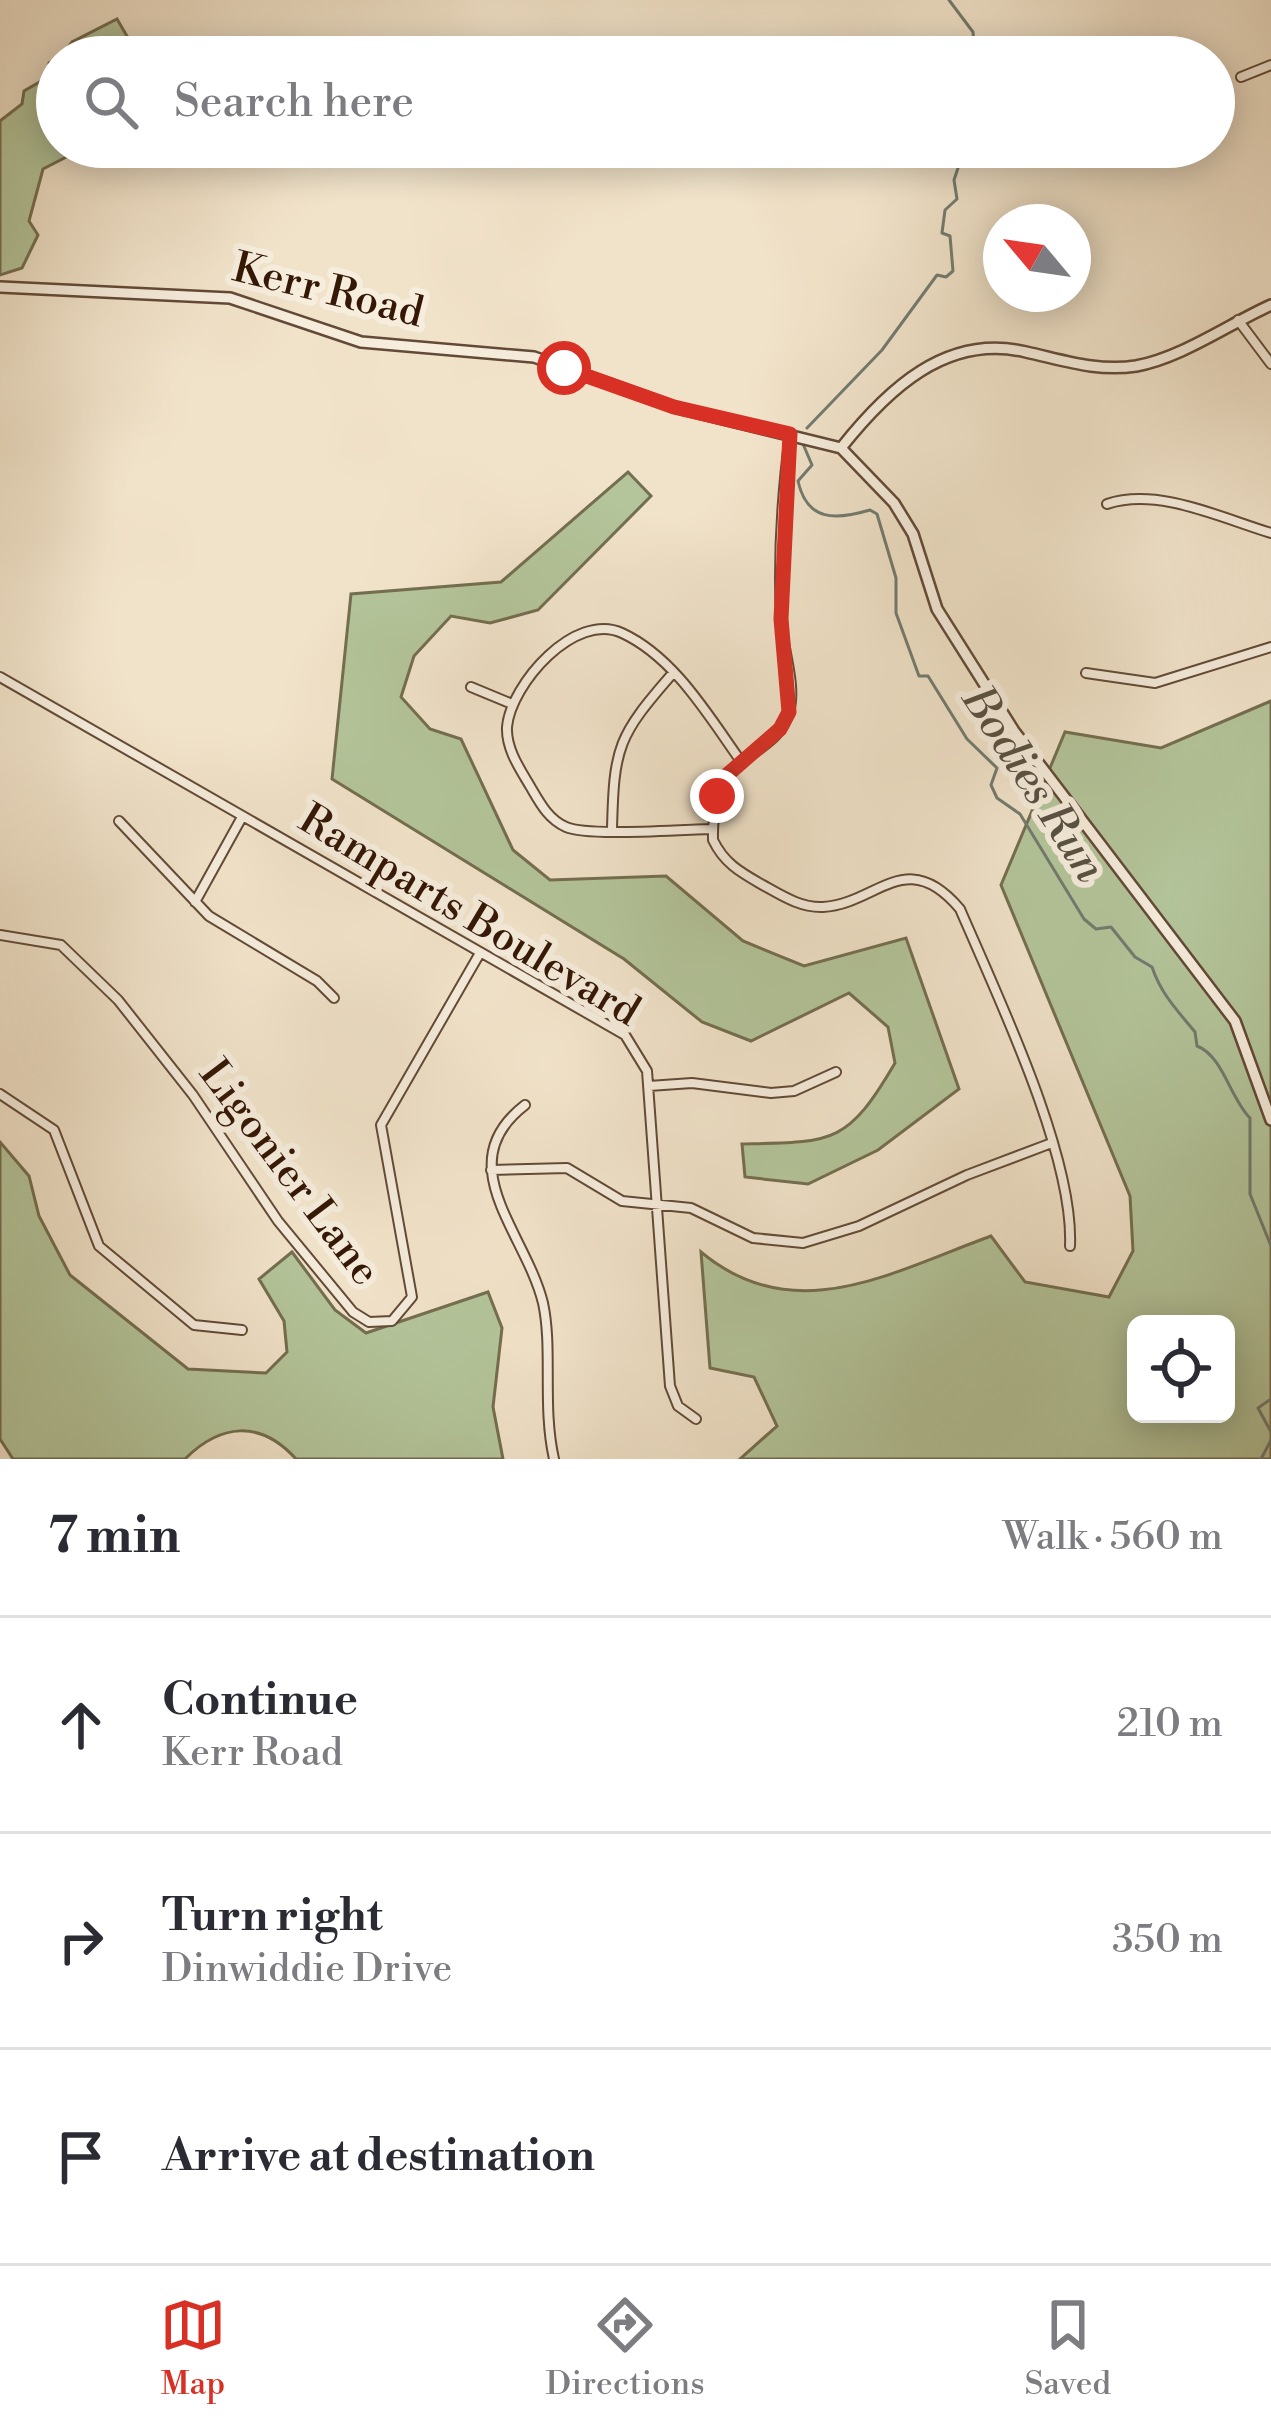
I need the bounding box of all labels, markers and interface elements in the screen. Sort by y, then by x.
search box [36,36,1235,168]
icon: search [78,69,144,135]
text: Search here [174,74,414,131]
north arrow [983,204,1091,312]
street label: Kerr Road [227,242,429,340]
route start [537,341,591,395]
water label: Bodies Run [948,674,1118,894]
route end [690,769,744,823]
street label: Ramparts Boulevard [289,793,649,1039]
street label: Ligonier Lane [186,1050,391,1297]
map controls [1127,1315,1235,1423]
button: locate [1127,1315,1235,1423]
text: 7 min [48,1505,180,1569]
text: Walk · 560 m [1003,1513,1223,1562]
text: Continue [162,1672,358,1729]
icon: ahead [48,1692,114,1758]
text: 210 m [1117,1700,1223,1749]
text: Kerr Road [162,1729,343,1778]
text: Turn right [162,1888,383,1945]
icon: right [48,1908,114,1974]
text: 350 m [1112,1916,1223,1965]
text: Dinwiddie Drive [162,1945,452,1994]
icon: arrive [48,2124,114,2190]
text: Arrive at destination [162,2128,595,2185]
tab: Map [160,2292,226,2405]
tab: Directions [546,2292,705,2405]
tab: Saved [1024,2292,1111,2405]

